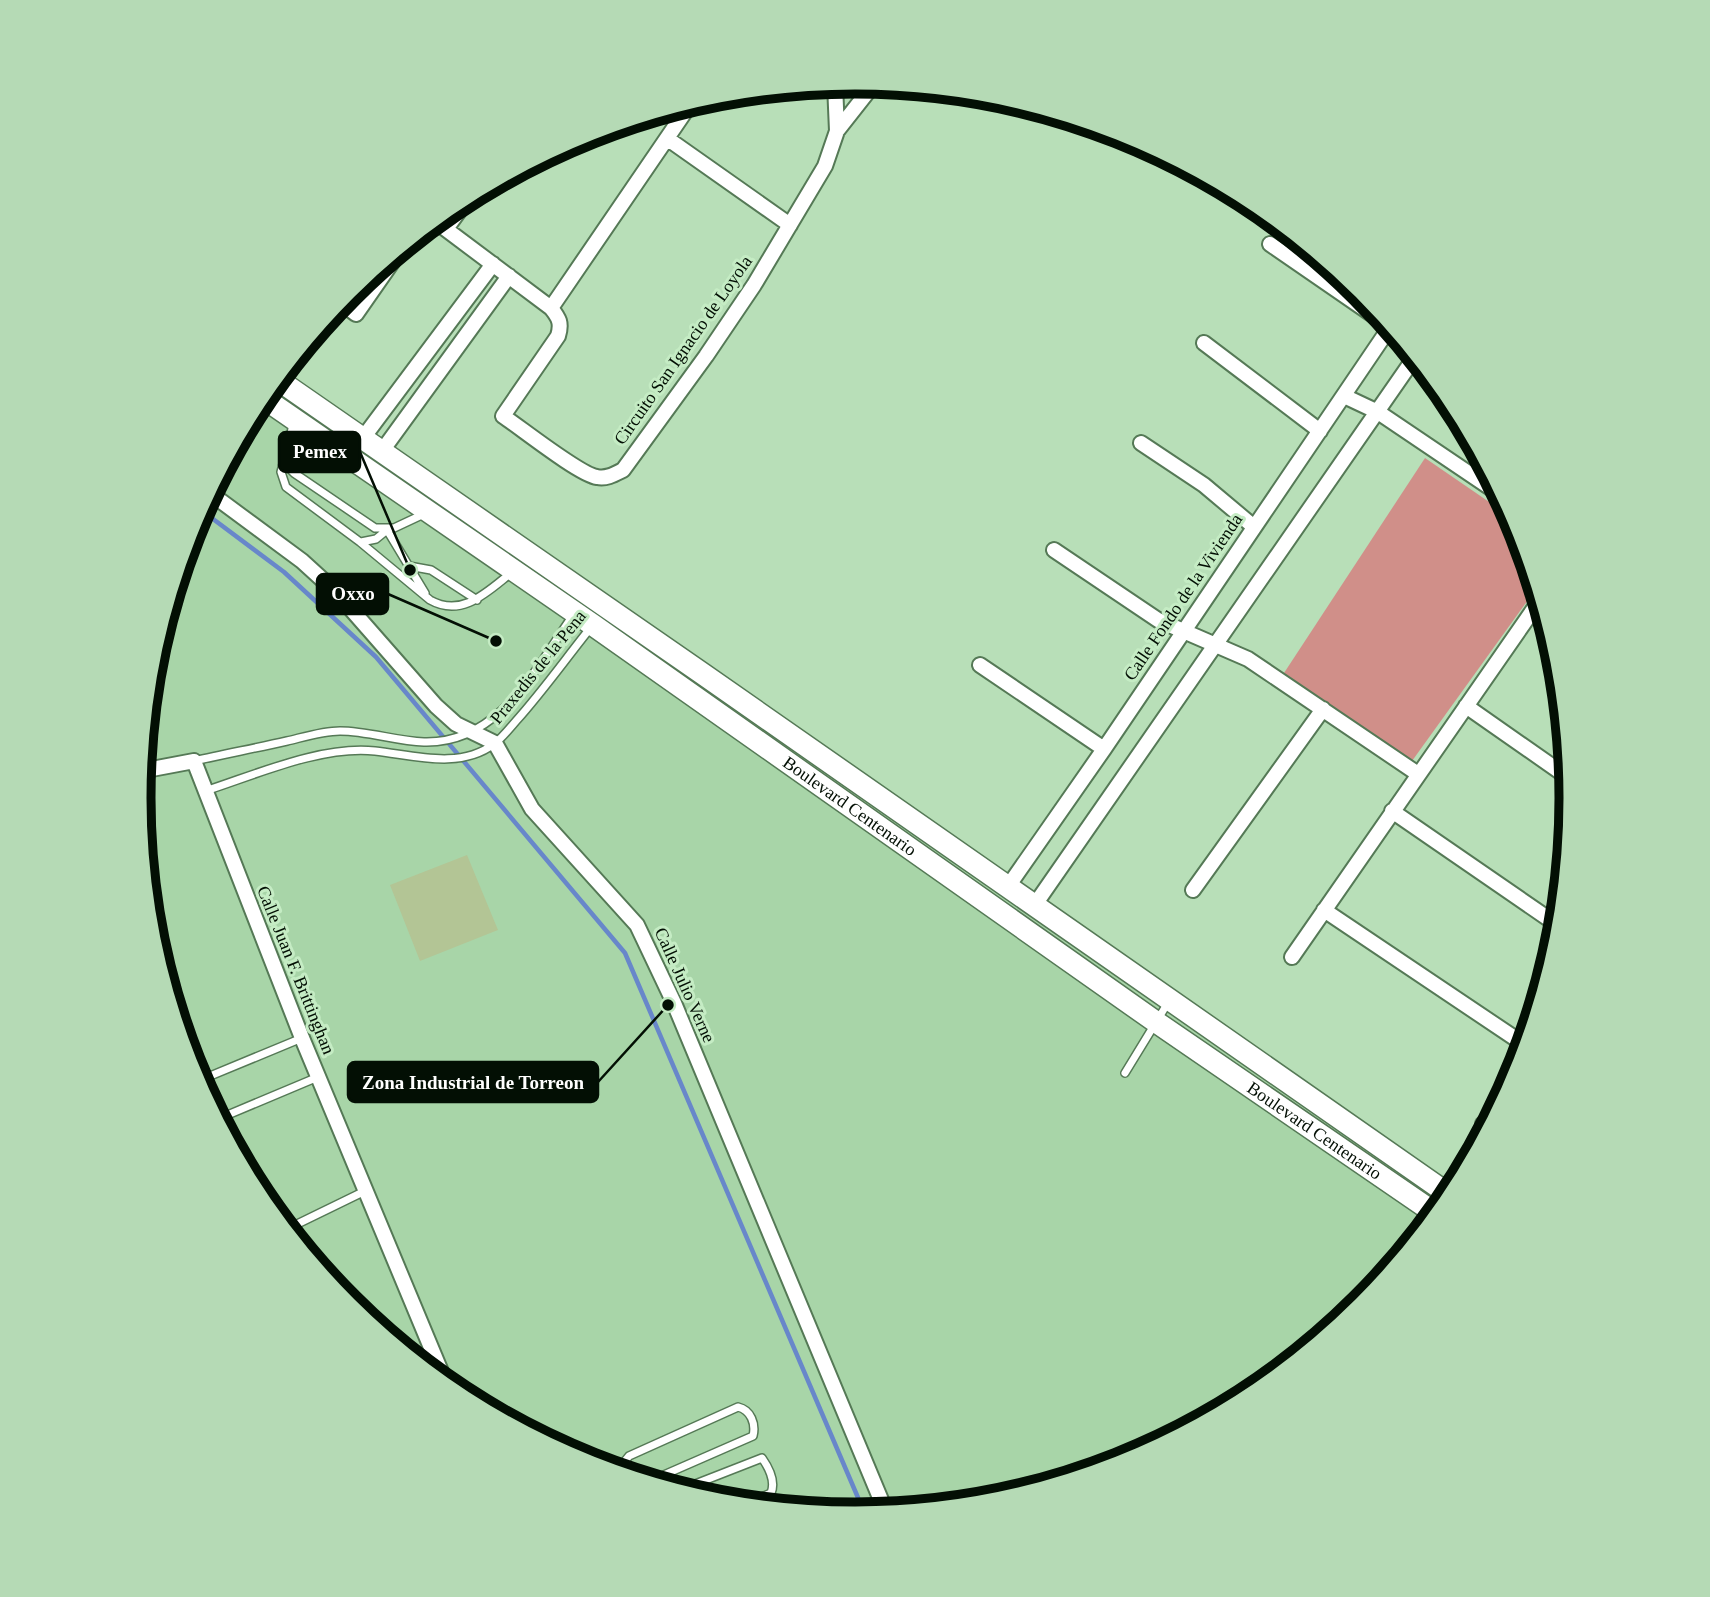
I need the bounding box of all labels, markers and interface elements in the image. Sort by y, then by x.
street label: Circuito San Ignacio de Loyola [610,252,756,448]
callout: Pemex [279,432,360,472]
text: Pemex [293,441,347,462]
street label: Calle Fondo de la Vivienda [1120,510,1246,684]
callout: Oxxo [317,574,388,614]
text: Oxxo [331,583,375,604]
street label: Praxedis de la Pena [486,606,590,728]
street label: Boulevard Centenario [779,752,920,860]
street label: Calle Juan F. Brittinghan [253,883,339,1057]
street label: Calle Julio Verne [651,924,719,1046]
callout: Zona Industrial de Torreon [348,1062,598,1102]
text: Zona Industrial de Torreon [362,1072,584,1093]
street label: Boulevard Centenario [1243,1078,1386,1184]

